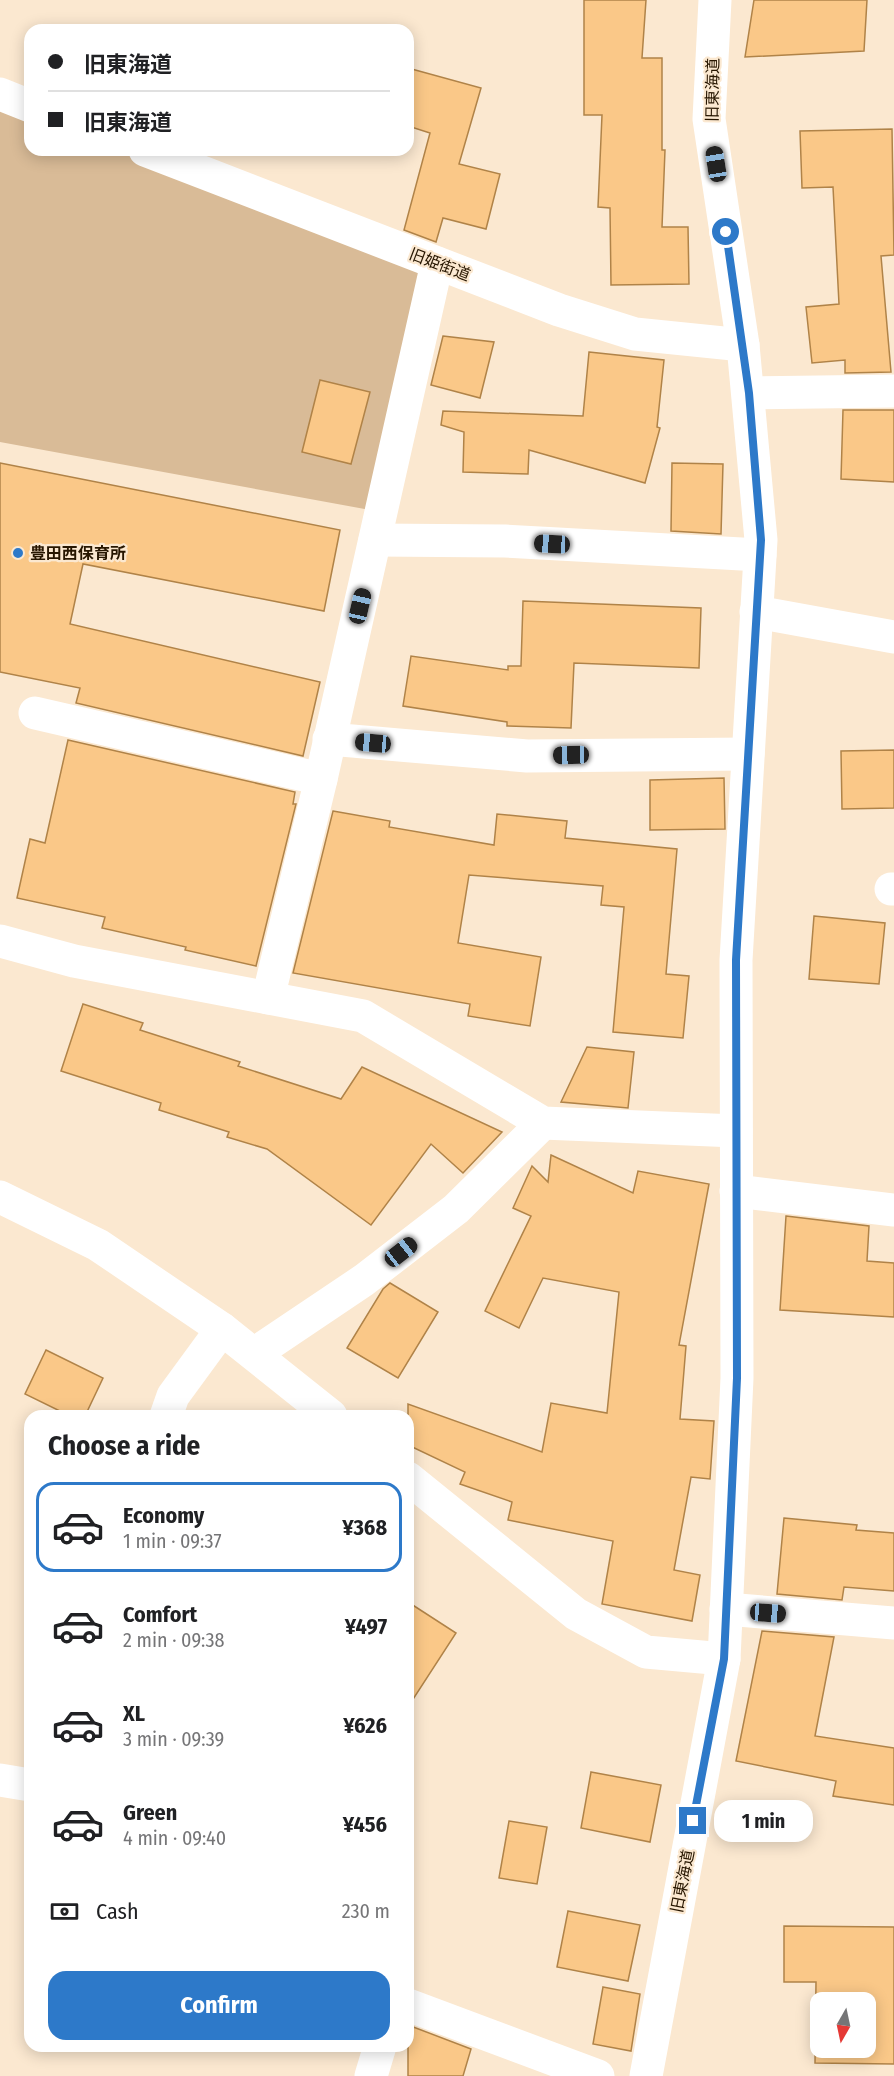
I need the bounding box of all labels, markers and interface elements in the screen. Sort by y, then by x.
text: 旧東海道 [84,51,172,78]
street label: 旧東海道 [702,58,723,122]
text: 旧東海道 [84,109,172,136]
car [704,145,728,183]
route start [712,218,739,245]
street label: 旧姫街道 [407,244,473,285]
car [534,534,570,554]
place label: 豊田西保育所 [30,544,126,563]
marker: 豊田西保育所 [11,546,25,560]
car [347,586,373,626]
car [354,732,392,754]
car [553,746,589,764]
car [381,1234,421,1270]
text: Choose a ride [48,1430,200,1462]
icon: car [51,1500,105,1554]
text: Economy [123,1502,204,1529]
text: ¥368 [342,1514,387,1541]
text: 1 min · 09:37 [123,1529,222,1553]
icon: car [51,1599,105,1653]
text: Comfort [123,1601,197,1628]
car [749,1603,787,1623]
text: ¥497 [345,1613,387,1640]
text: 2 min · 09:38 [123,1628,225,1652]
icon: car [51,1698,105,1752]
text: XL [123,1700,145,1727]
text: ¥626 [343,1712,387,1739]
text: 3 min · 09:39 [123,1727,224,1751]
icon: car [51,1797,105,1851]
text: Green [123,1799,177,1826]
callout: 1 min [714,1800,813,1842]
route end [679,1807,706,1834]
text: 1 min [742,1809,785,1833]
text: ¥456 [343,1811,387,1838]
text: 4 min · 09:40 [123,1826,226,1850]
street label: 旧東海道 [667,1848,698,1914]
icon: cash [48,1895,81,1928]
text: Cash [96,1898,139,1925]
text: 230 m [342,1899,390,1923]
button: Confirm [48,1971,390,2040]
north arrow [810,1992,876,2058]
map controls [810,1992,876,2058]

